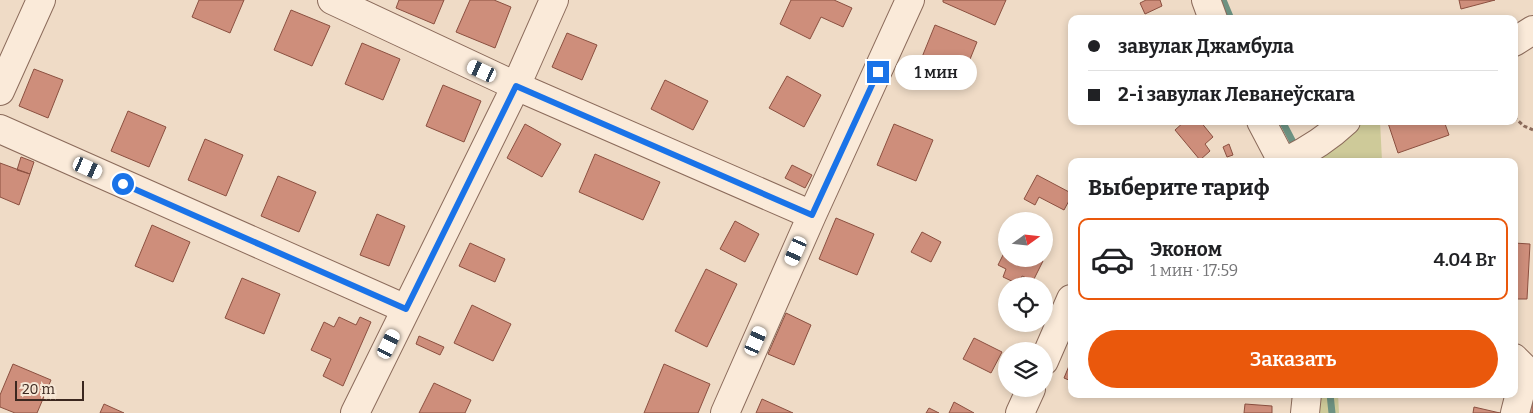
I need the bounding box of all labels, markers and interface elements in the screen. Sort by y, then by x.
text: завулак Джамбула [1118,35,1294,58]
callout: 1 мин [896,54,978,90]
car [465,58,498,84]
route end [867,61,889,83]
text: 1 мин [914,63,958,82]
text: 2-і завулак Леванеўскага [1118,83,1355,106]
car [71,155,104,181]
route start [112,173,134,195]
text: Выберите тариф [1088,174,1269,201]
north arrow [998,212,1052,268]
map controls [998,212,1053,397]
car [783,234,808,268]
icon: car [1090,237,1135,282]
text: Эконом [1150,238,1222,261]
text: 4.04 Br [1433,248,1496,271]
text: 1 мин · 17:59 [1150,261,1238,280]
button: locate [998,277,1053,332]
car [743,324,768,358]
car [375,327,402,361]
button: Заказать [1088,330,1498,388]
button: layers [998,342,1053,397]
scale bar [15,378,84,401]
text: 20 m [22,381,55,398]

